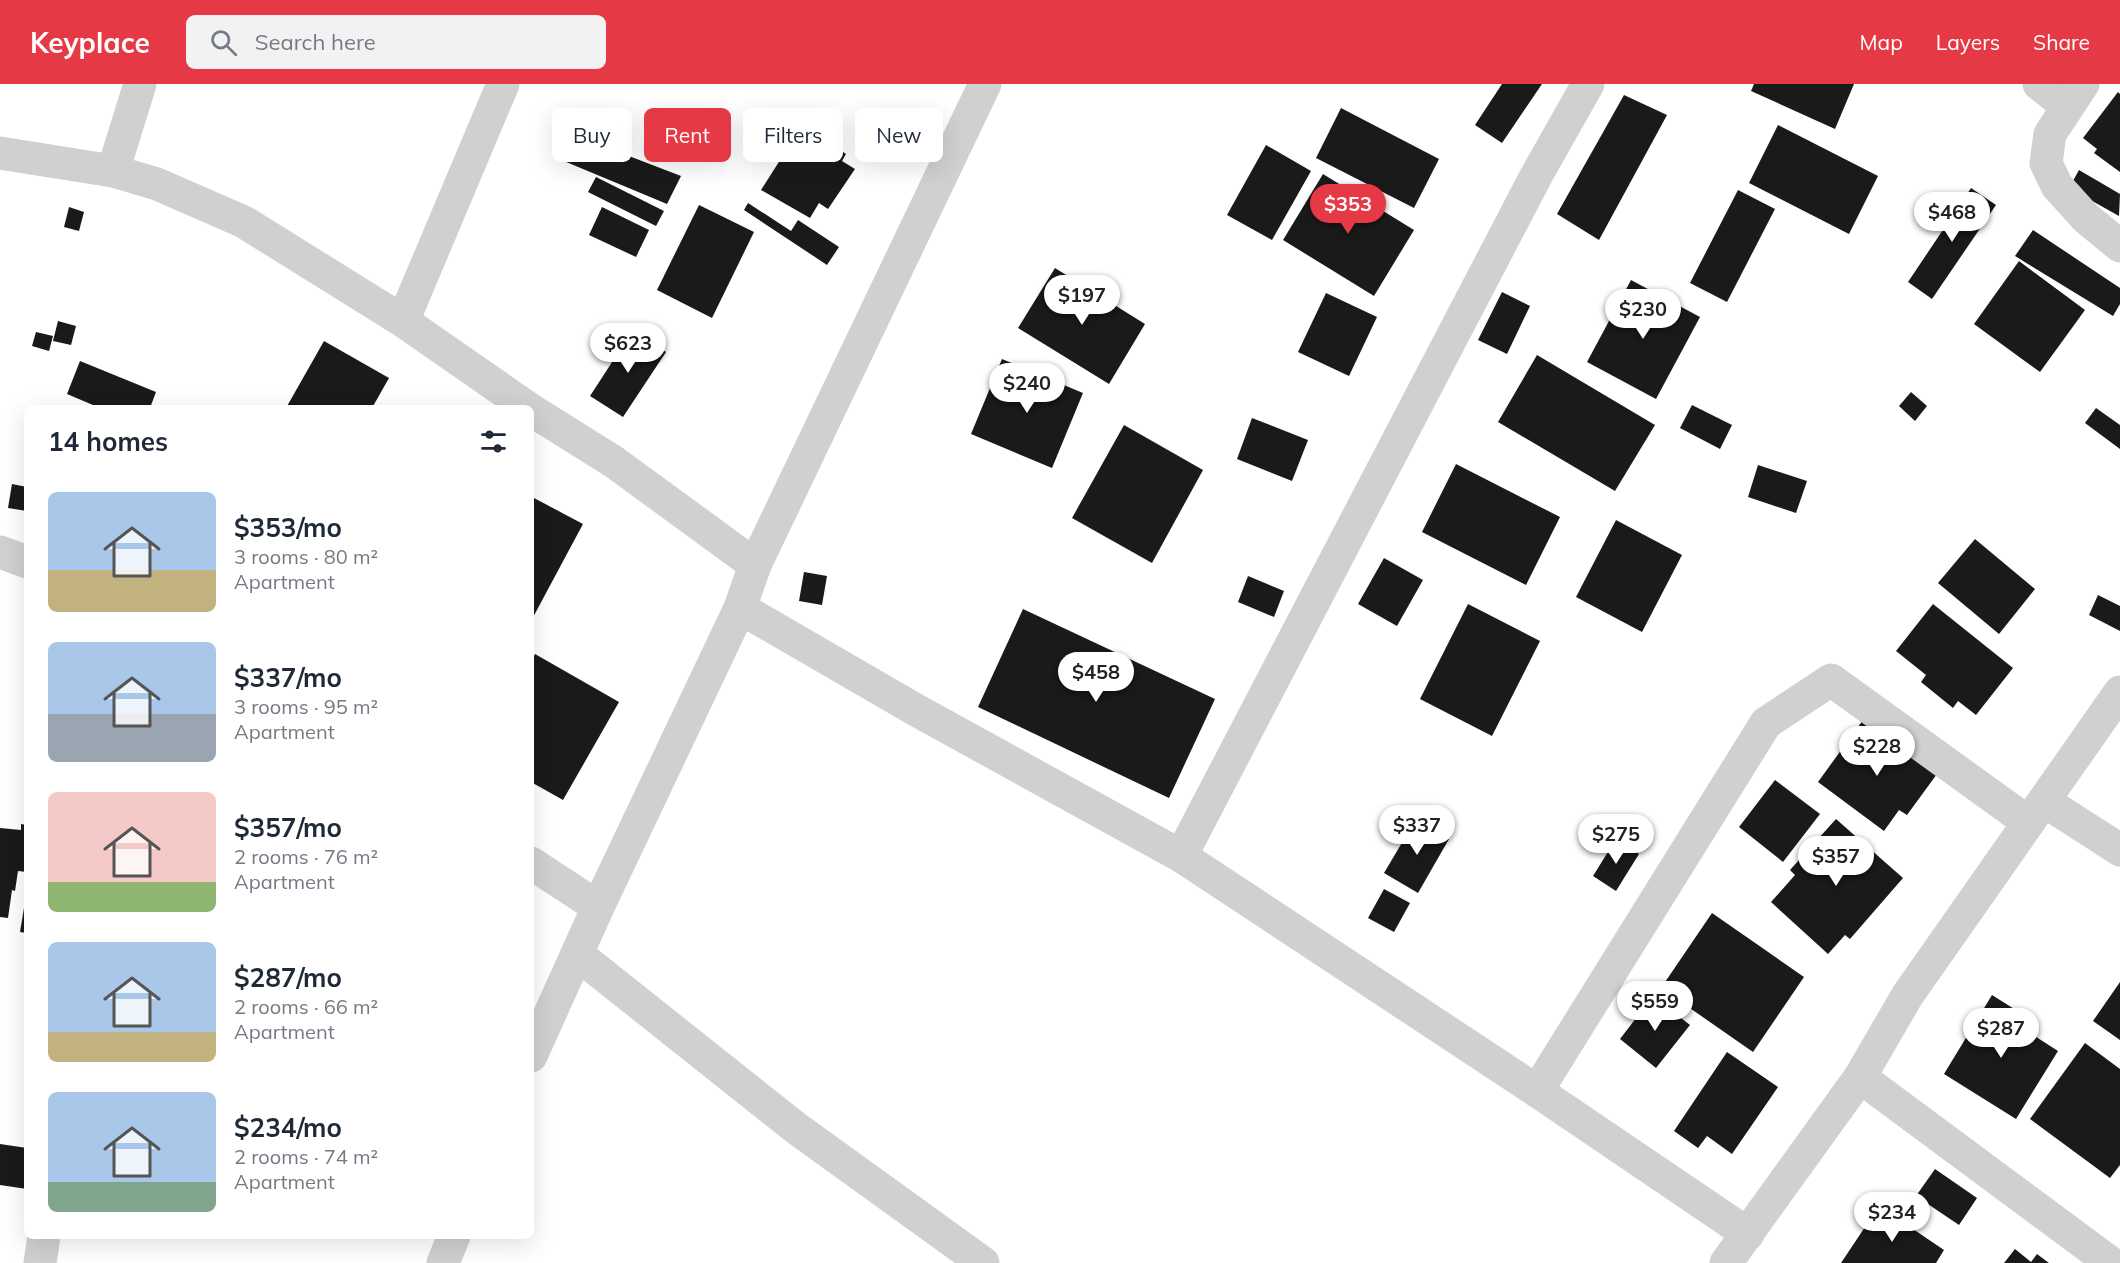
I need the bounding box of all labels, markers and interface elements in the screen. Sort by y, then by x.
search box [186,15,606,69]
text: Keyplace [30,25,150,60]
icon: search [207,26,240,59]
text: Search here [255,28,376,56]
text: Map [1860,29,1903,55]
text: Layers [1936,29,2000,55]
text: Share [2033,29,2090,55]
chip: Buy [552,108,632,162]
chip: Rent [644,108,731,162]
chip: Filters [743,108,843,162]
chip: New [855,108,943,162]
pin: $353 [1312,184,1384,235]
text: $353 [1324,191,1372,216]
pin: $468 [1916,192,1988,243]
text: $468 [1928,199,1976,224]
pin: $197 [1046,275,1118,326]
text: $197 [1058,282,1106,307]
pin: $230 [1607,289,1679,340]
text: $230 [1619,296,1667,321]
pin: $623 [592,323,664,374]
text: $623 [604,330,652,355]
pin: $240 [991,363,1063,414]
text: $240 [1003,370,1051,395]
text: 14 homes [48,425,168,458]
icon: filters [477,425,510,458]
text: $353/mo [234,511,342,544]
icon: home [96,516,168,588]
text: 3 rooms · 80 m² [234,544,378,569]
text: Apartment [234,569,335,594]
pin: $458 [1060,652,1132,703]
text: $458 [1072,659,1120,684]
text: $337/mo [234,661,342,694]
icon: home [96,666,168,738]
text: 3 rooms · 95 m² [234,694,378,719]
text: Apartment [234,719,335,744]
pin: $228 [1841,726,1913,777]
text: $228 [1853,733,1901,758]
pin: $337 [1381,805,1453,856]
text: $357/mo [234,811,342,844]
text: $337 [1393,812,1441,837]
pin: $275 [1580,814,1652,865]
icon: home [96,816,168,888]
text: $275 [1592,821,1640,846]
pin: $357 [1800,836,1872,887]
text: $357 [1812,843,1860,868]
text: 2 rooms · 76 m² [234,844,378,869]
text: Apartment [234,869,335,894]
text: $287/mo [234,961,342,994]
icon: home [96,966,168,1038]
pin: $559 [1619,981,1691,1032]
text: $559 [1631,988,1679,1013]
text: 2 rooms · 66 m² [234,994,378,1019]
pin: $287 [1965,1008,2037,1059]
text: $287 [1977,1015,2025,1040]
text: Apartment [234,1019,335,1044]
text: $234/mo [234,1111,342,1144]
icon: home [96,1116,168,1188]
text: 2 rooms · 74 m² [234,1144,378,1169]
text: Apartment [234,1169,335,1194]
pin: $234 [1856,1192,1928,1243]
text: $234 [1868,1199,1916,1224]

